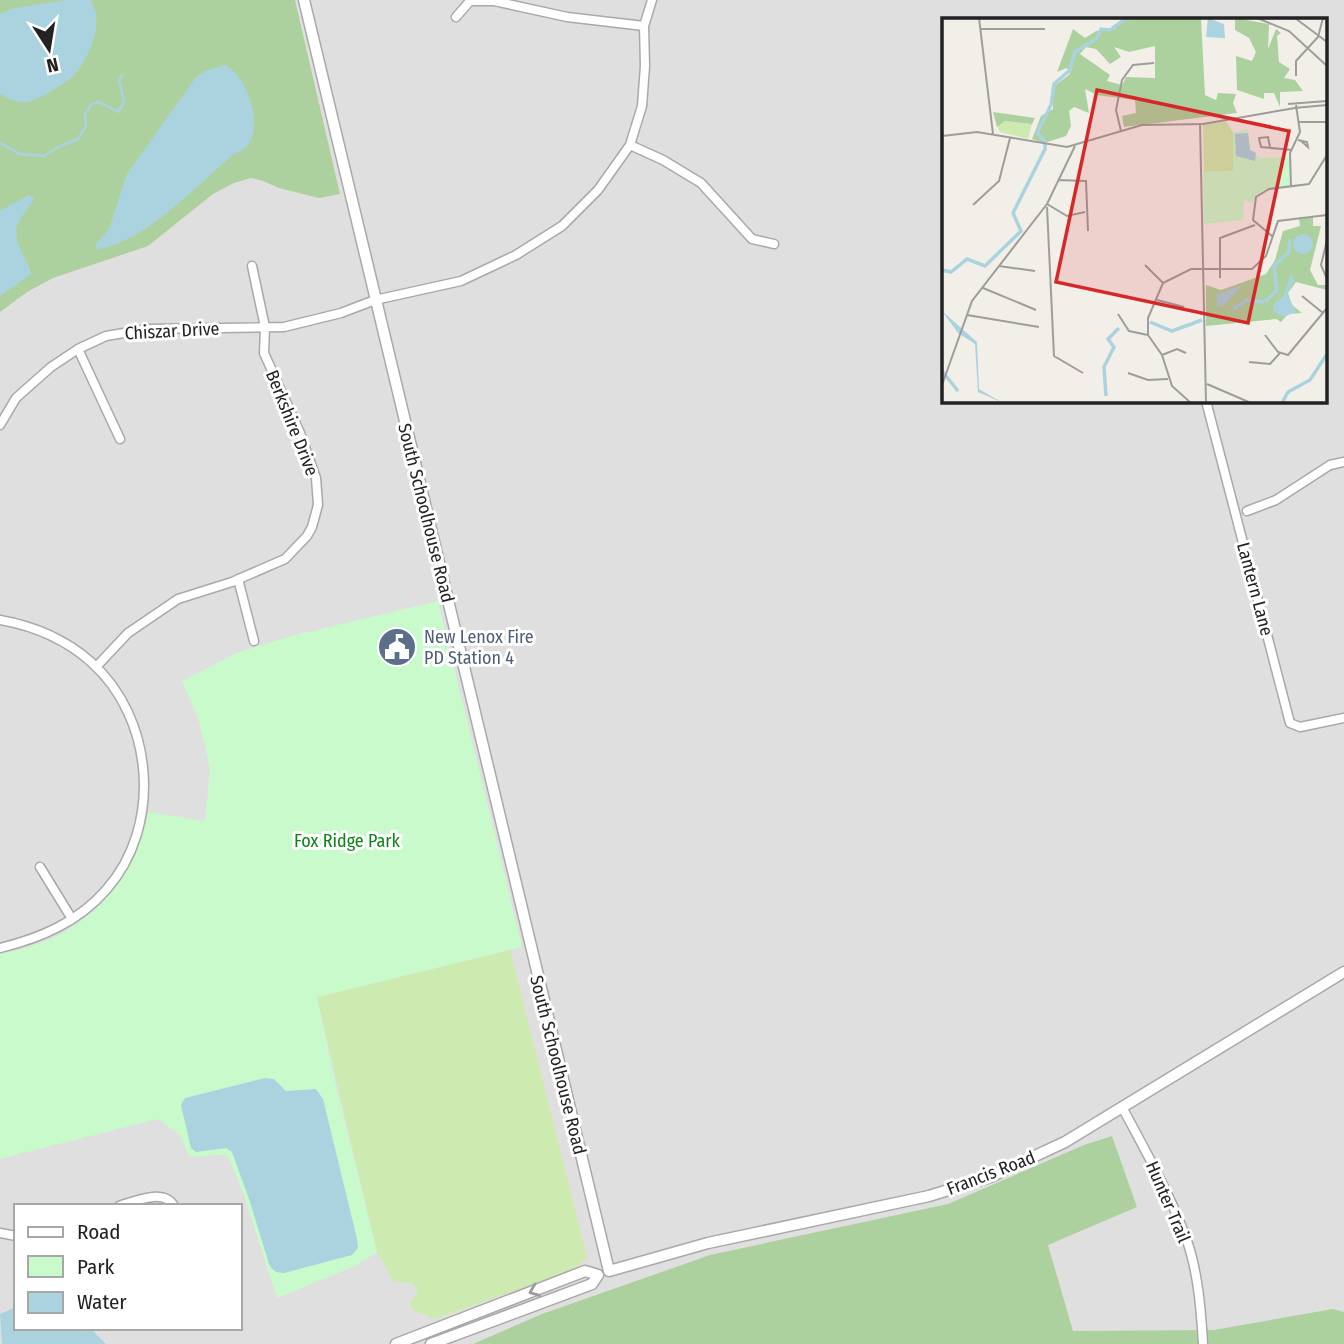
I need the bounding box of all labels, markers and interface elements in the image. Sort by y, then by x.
north arrow [14,14,84,84]
inset map [942,18,1326,402]
text: N [44,53,60,78]
street label: Chiszar Drive [124,318,220,344]
street label: Berkshire Drive [261,367,323,479]
street label: South Schoolhouse Road [393,421,459,605]
street label: Lantern Lane [1232,540,1278,638]
public building icon: New Lenox Fire PD Station 4 [376,626,418,668]
place label: New Lenox Fire PD Station 4 [424,626,534,669]
park label: Fox Ridge Park [294,830,401,852]
street label: South Schoolhouse Road [525,973,591,1157]
street label: Francis Road [944,1146,1038,1200]
street label: Hunter Trail [1141,1158,1195,1246]
legend [14,1204,242,1330]
text: Road [77,1219,121,1245]
text: Park [77,1254,115,1280]
one-way arrow [528,1282,540,1296]
text: Water [77,1289,127,1315]

